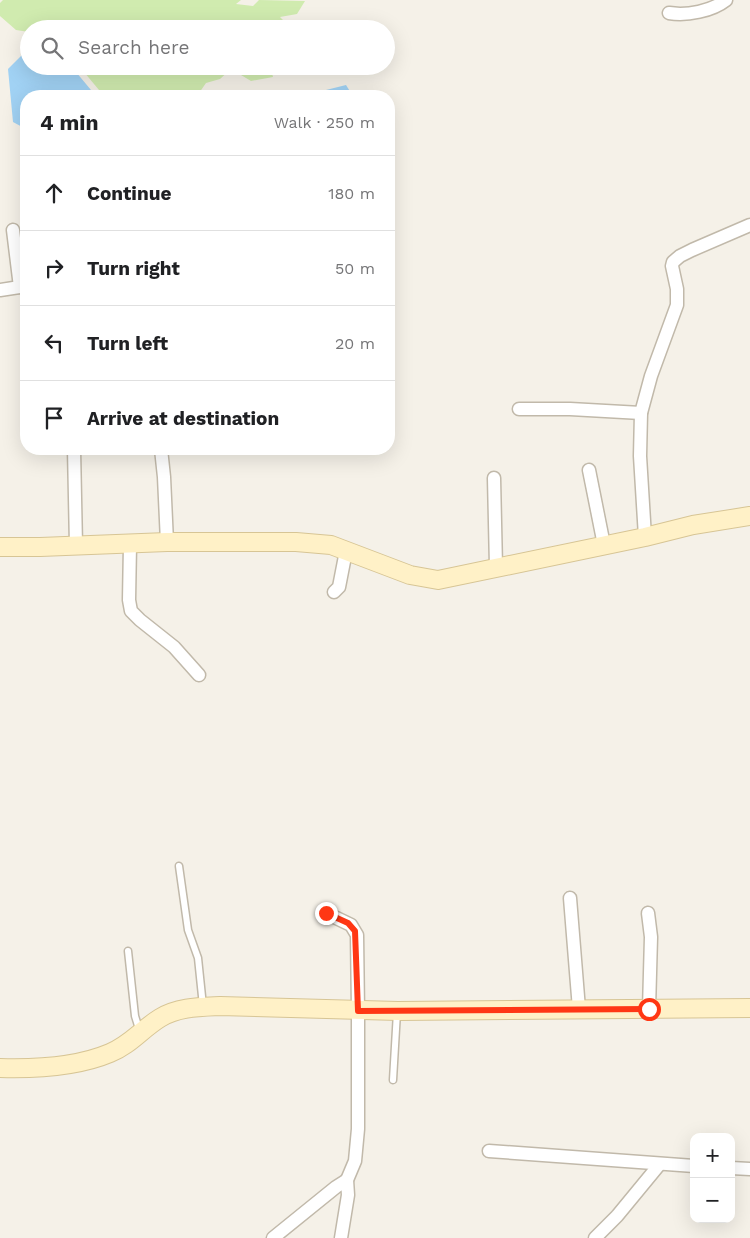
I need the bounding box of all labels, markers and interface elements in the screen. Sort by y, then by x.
search box [20,20,395,75]
icon: search [38,34,66,62]
text: Search here [78,36,189,59]
text: 4 min [40,110,98,135]
text: Walk · 250 m [274,113,375,132]
icon: ahead [40,179,68,207]
text: Continue [87,182,171,205]
text: 180 m [328,184,375,203]
icon: right [40,254,68,282]
text: Turn right [87,257,180,280]
text: 50 m [335,259,375,278]
icon: left [40,329,68,357]
text: Turn left [87,332,168,355]
text: 20 m [335,334,375,353]
icon: arrive [40,404,68,432]
text: Arrive at destination [87,407,279,430]
route end [315,902,338,925]
route start [638,998,661,1021]
map controls [690,1133,735,1223]
button: + [690,1133,735,1178]
button: − [690,1178,735,1223]

